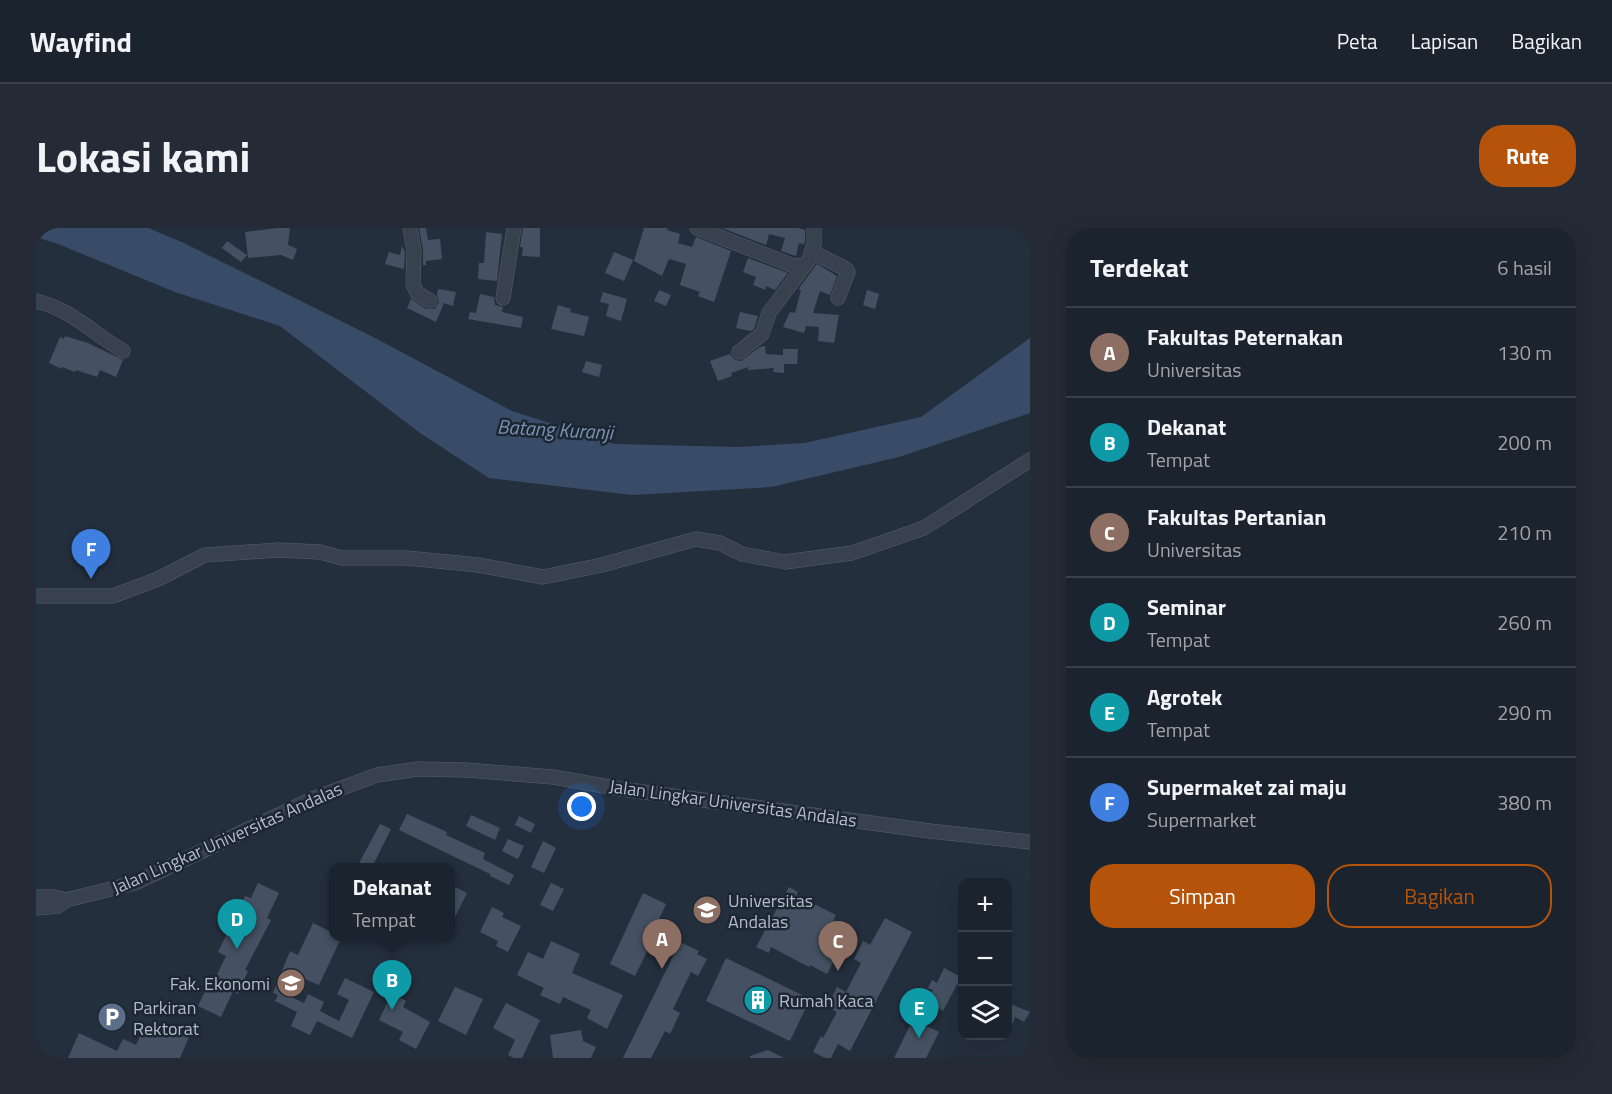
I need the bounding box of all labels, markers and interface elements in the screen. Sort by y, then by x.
text: Wayfind [30,20,132,63]
text: Peta [1337,25,1378,57]
text: Lapisan [1411,25,1478,57]
text: Bagikan [1511,25,1582,57]
text: Lokasi kami [36,124,250,188]
button: Rute [1479,125,1576,187]
text: Terdekat [1090,248,1189,287]
text: 6 hasil [1497,252,1552,283]
text: Fakultas Peternakan [1147,320,1343,354]
text: A [1103,337,1116,368]
text: 130 m [1497,337,1552,368]
text: Universitas [1147,354,1241,385]
water label: Batang Kuranji [496,410,617,448]
text: Dekanat [1147,410,1226,444]
text: B [1103,427,1116,458]
text: 200 m [1497,427,1552,458]
text: Tempat [1147,444,1210,475]
text: Fakultas Pertanian [1147,500,1326,534]
text: C [1104,517,1115,548]
text: 210 m [1497,517,1552,548]
pin: F [72,530,110,579]
text: Universitas [1147,534,1241,565]
text: Seminar [1147,590,1226,624]
text: D [1103,607,1116,638]
text: 260 m [1497,607,1552,638]
text: Tempat [1147,624,1210,655]
text: Agrotek [1147,680,1222,714]
text: E [1104,697,1115,728]
text: 290 m [1497,697,1552,728]
text: Tempat [1147,714,1210,745]
text: Supermaket zai maju [1147,770,1347,804]
street label: Jalan Lingkar Universitas Andalas [607,772,859,834]
street label: Jalan Lingkar Universitas Andalas [107,775,347,901]
text: F [1104,787,1115,818]
text: 380 m [1497,787,1552,818]
your location [567,792,596,821]
text: Supermarket [1147,804,1256,835]
popup [329,863,455,941]
button: Simpan [1090,864,1315,928]
button: Bagikan [1327,864,1552,928]
text: Dekanat [352,870,432,904]
map controls [958,878,1012,1040]
button: + [958,878,1012,932]
place label: Universitas Andalas [728,887,813,935]
school or university icon: Universitas Andalas [691,894,723,926]
pin: D [218,900,256,949]
text: Tempat [352,904,415,935]
pin: A [642,920,682,969]
pin: C [818,922,858,971]
button: − [958,932,1012,986]
pin: B [372,960,412,1010]
school or university icon: Fak. Ekonomi [275,967,307,999]
place label: Fak. Ekonomi [170,970,270,997]
building icon: Rumah Kaca [742,984,774,1016]
button: layers [958,986,1012,1040]
place label: Rumah Kaca [779,987,873,1014]
pin: E [900,988,938,1038]
place label: Parkiran Rektorat [133,994,200,1042]
parking icon: Parkiran Rektorat [96,1001,128,1033]

